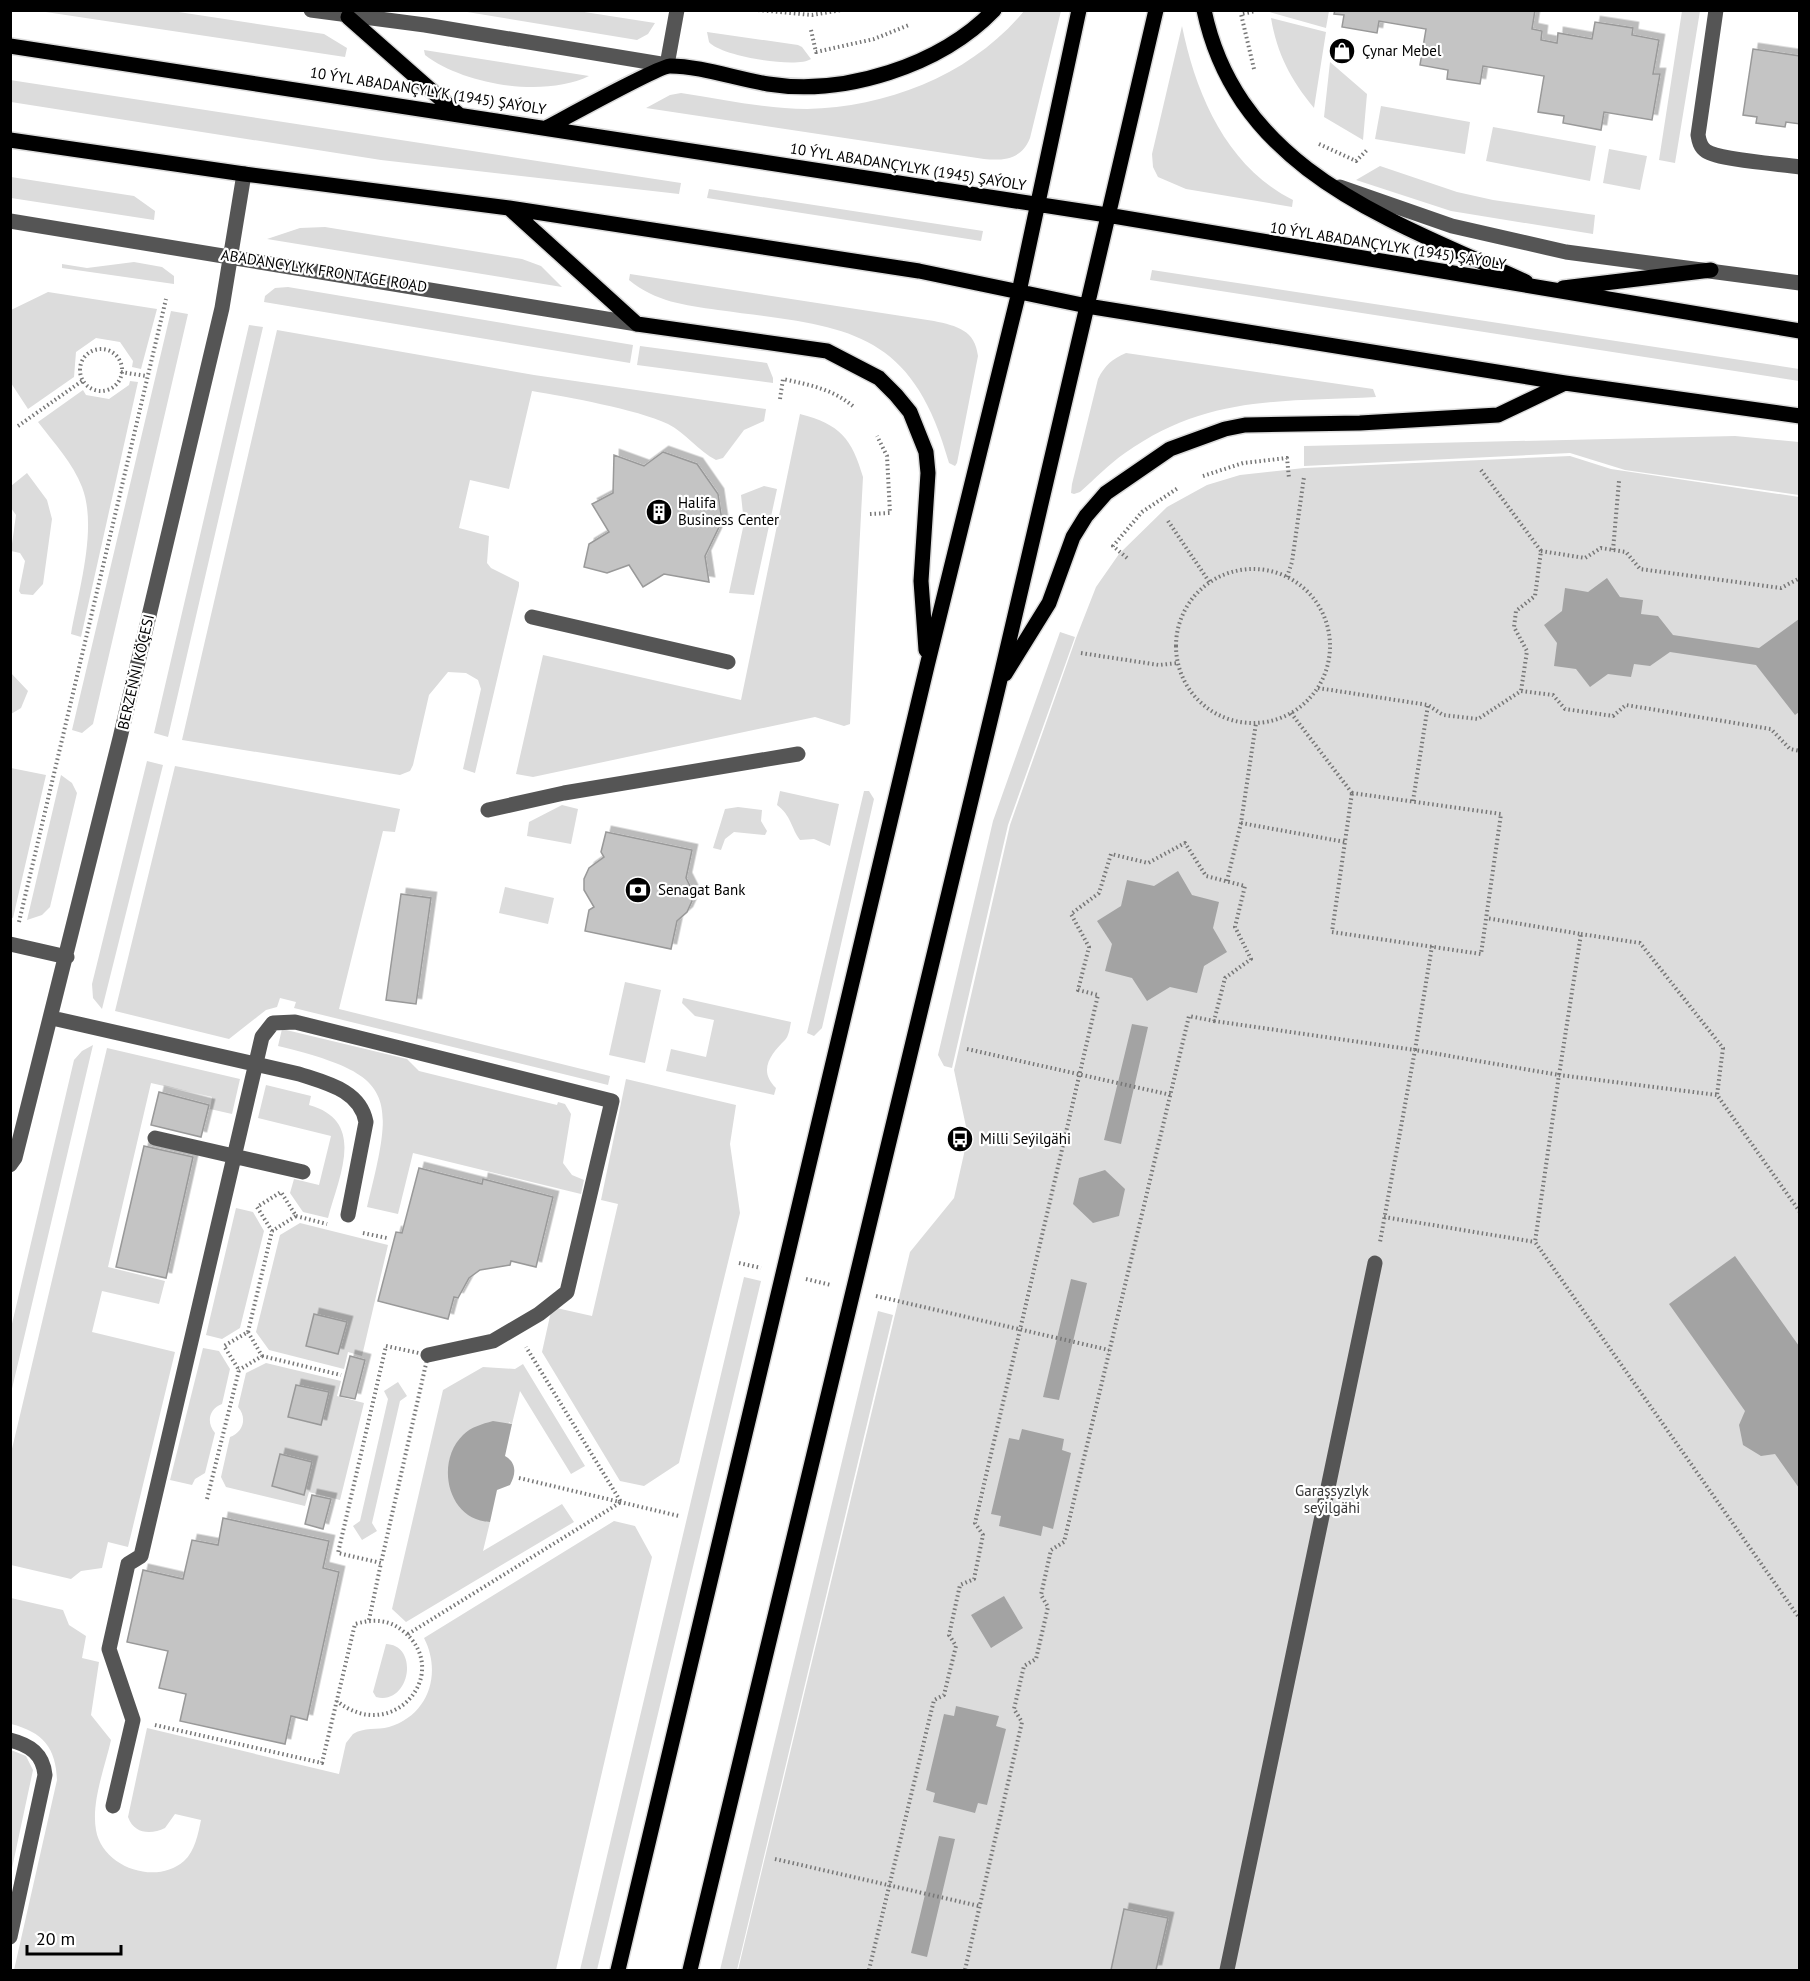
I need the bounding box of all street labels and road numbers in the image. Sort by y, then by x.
street label: 10 ÝYL ABADANÇYLYK (1945) ŞAÝOLY [309,62,548,119]
street label: 10 ÝYL ABADANÇYLYK (1945) ŞAÝOLY [789,138,1028,195]
street label: 10 ÝYL ABADANÇYLYK (1945) ŞAÝOLY [1269,217,1508,274]
street label: ABADANCYLYK FRONTAGE ROAD [220,245,428,296]
street label: BERZEŇŇI KÖÇESI [113,612,158,731]

